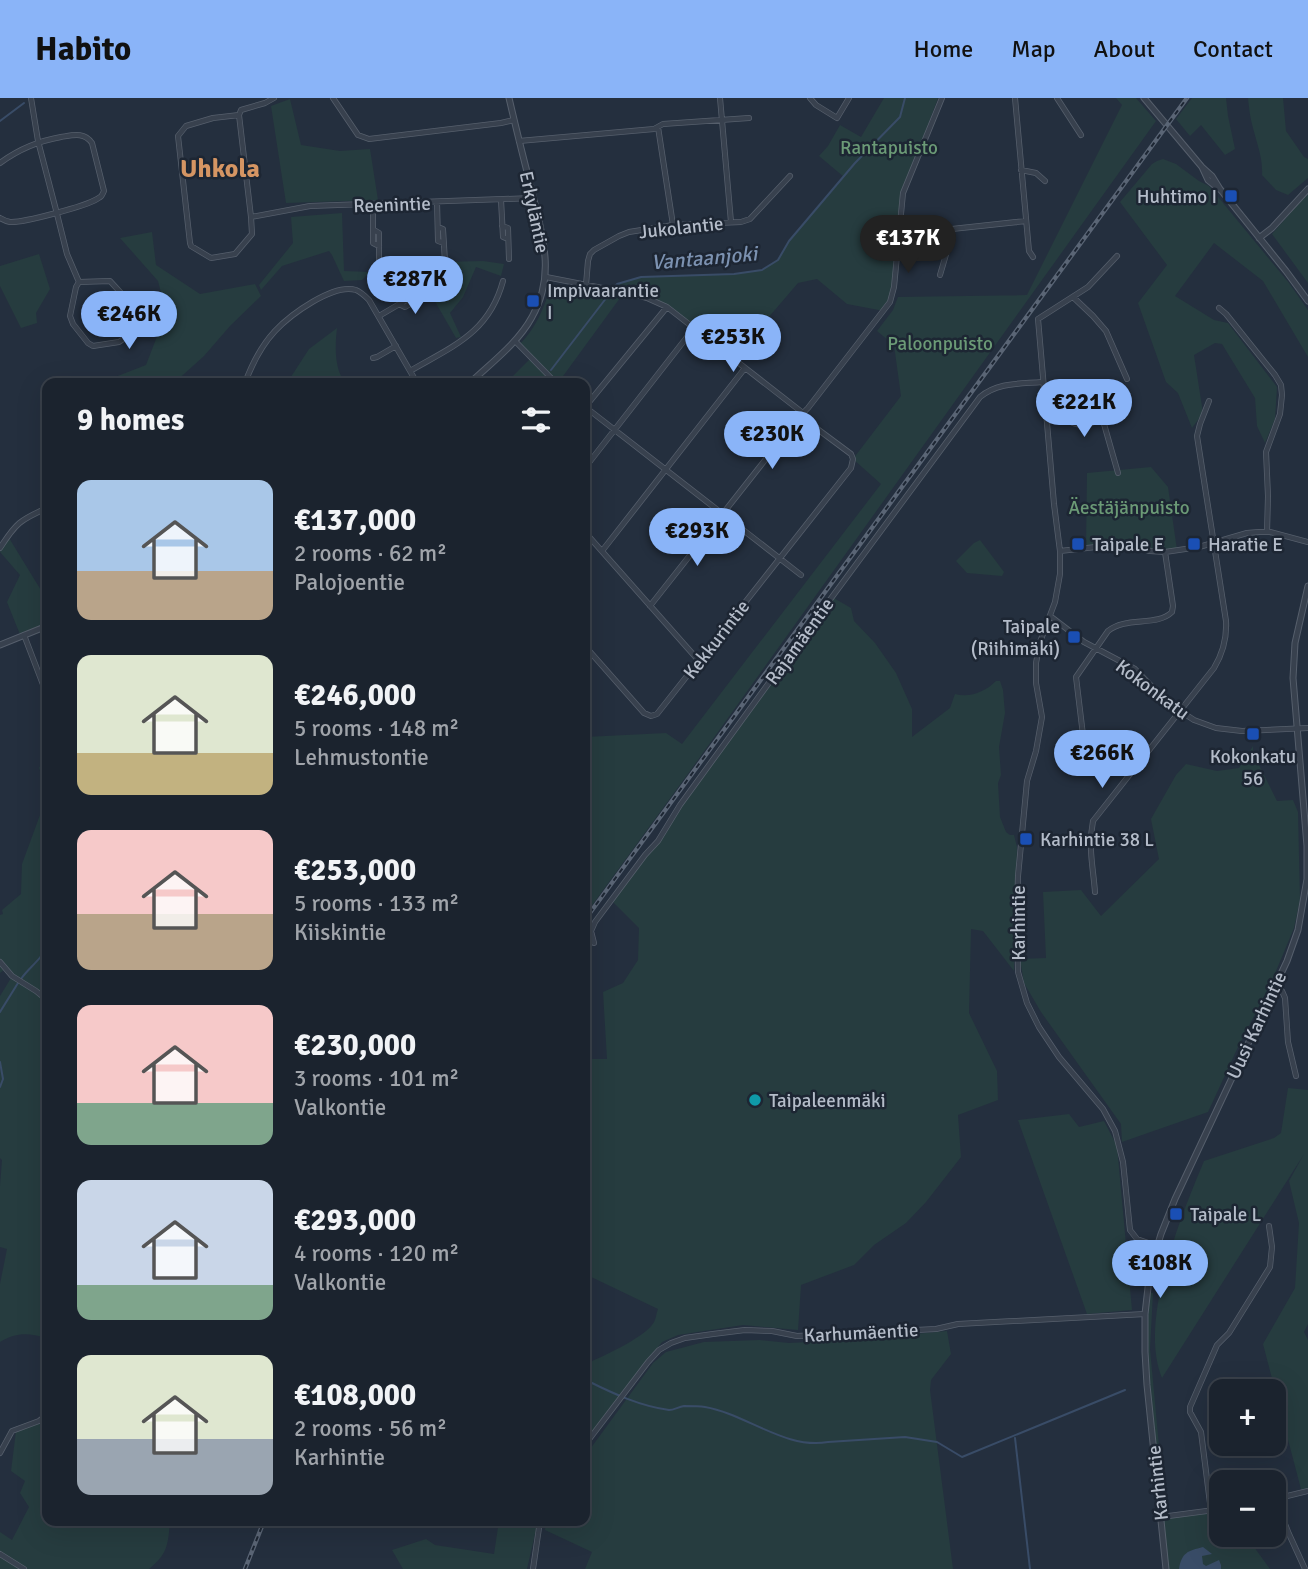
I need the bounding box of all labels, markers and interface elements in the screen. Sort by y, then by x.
text: Habito [35,29,131,70]
text: Home [913,34,973,64]
text: Map [1011,34,1056,64]
text: About [1094,34,1155,64]
text: Contact [1193,34,1273,64]
park label: Rantapuisto [840,136,938,160]
district label: Uhkola [180,153,260,185]
street label: Erkyläntie [514,169,554,255]
place label: Huhtimo I [1137,185,1217,209]
marker: Huhtimo I [1223,188,1239,204]
street label: Reenintie [353,192,431,218]
street label: Jukolantie [638,212,725,244]
pin: €137K [859,216,957,275]
text: €137K [876,223,940,252]
water label: Vantaanjoki [650,240,760,276]
pin: €287K [366,256,464,316]
text: €287K [383,264,447,293]
place label: Impivaarantie I [547,279,659,325]
pin: €246K [80,292,178,351]
marker: Impivaarantie I [525,293,541,309]
text: €246K [97,299,161,328]
pin: €253K [684,314,782,374]
text: €253K [701,322,765,351]
park label: Paloonpuisto [887,332,993,356]
pin: €221K [1035,380,1133,439]
text: €221K [1052,387,1116,416]
icon: filters [517,401,555,439]
text: 9 homes [77,402,184,439]
pin: €230K [723,412,821,471]
text: €230K [740,419,804,448]
park label: Äestäjänpuisto [1068,496,1190,520]
text: €137,000 [294,502,416,539]
icon: home [133,508,217,592]
pin: €293K [648,508,746,568]
text: €293K [665,516,729,545]
place label: Taipale E [1092,533,1164,557]
place label: Haratie E [1208,533,1283,557]
marker: Taipale E [1070,536,1086,552]
marker: Haratie E [1186,536,1202,552]
text: 2 rooms · 62 m² [294,539,447,568]
text: Palojoentie [294,568,405,597]
street label: Rajamäentie [760,593,839,690]
street label: Kekkurintie [678,595,755,684]
place label: Taipale (Riihimäki) [971,615,1060,661]
marker: Taipale (Riihimäki) [1066,629,1082,645]
street label: Kokonkatu [1111,654,1194,725]
text: €246,000 [294,677,416,714]
icon: home [133,683,217,767]
text: 5 rooms · 148 m² [294,714,459,743]
marker: Kokonkatu 56 [1245,726,1261,742]
pin: €266K [1053,730,1151,790]
text: €266K [1070,738,1134,767]
text: Lehmustontie [294,743,429,772]
place label: Kokonkatu 56 [1210,745,1296,791]
place label: Karhintie 38 L [1040,828,1154,852]
marker: Karhintie 38 L [1018,831,1034,847]
text: €253,000 [294,852,416,889]
icon: home [133,858,217,942]
street label: Karhintie [1007,885,1031,961]
text: 5 rooms · 133 m² [294,889,459,918]
text: Kiiskintie [294,918,386,947]
street label: Uusi Karhintie [1222,968,1292,1083]
text: €230,000 [294,1027,416,1064]
icon: home [133,1033,217,1117]
text: 3 rooms · 101 m² [294,1064,459,1093]
place label: Taipaleenmäki [769,1089,886,1113]
marker: Taipaleenmäki [747,1092,763,1108]
text: Valkontie [294,1093,386,1122]
text: €293,000 [294,1202,416,1239]
place label: Taipale L [1190,1203,1262,1227]
marker: Taipale L [1168,1206,1184,1222]
icon: home [133,1208,217,1292]
text: 4 rooms · 120 m² [294,1239,459,1268]
pin: €108K [1111,1240,1209,1300]
text: €108K [1128,1248,1192,1277]
text: Valkontie [294,1268,386,1297]
street label: Karhumäentie [803,1318,919,1348]
text: €108,000 [294,1377,416,1414]
map controls [1209,1379,1286,1547]
button: + [1209,1379,1286,1456]
icon: home [133,1383,217,1467]
text: 2 rooms · 56 m² [294,1414,447,1443]
text: Karhintie [294,1443,385,1472]
street label: Karhintie [1142,1444,1174,1522]
button: − [1209,1470,1286,1547]

